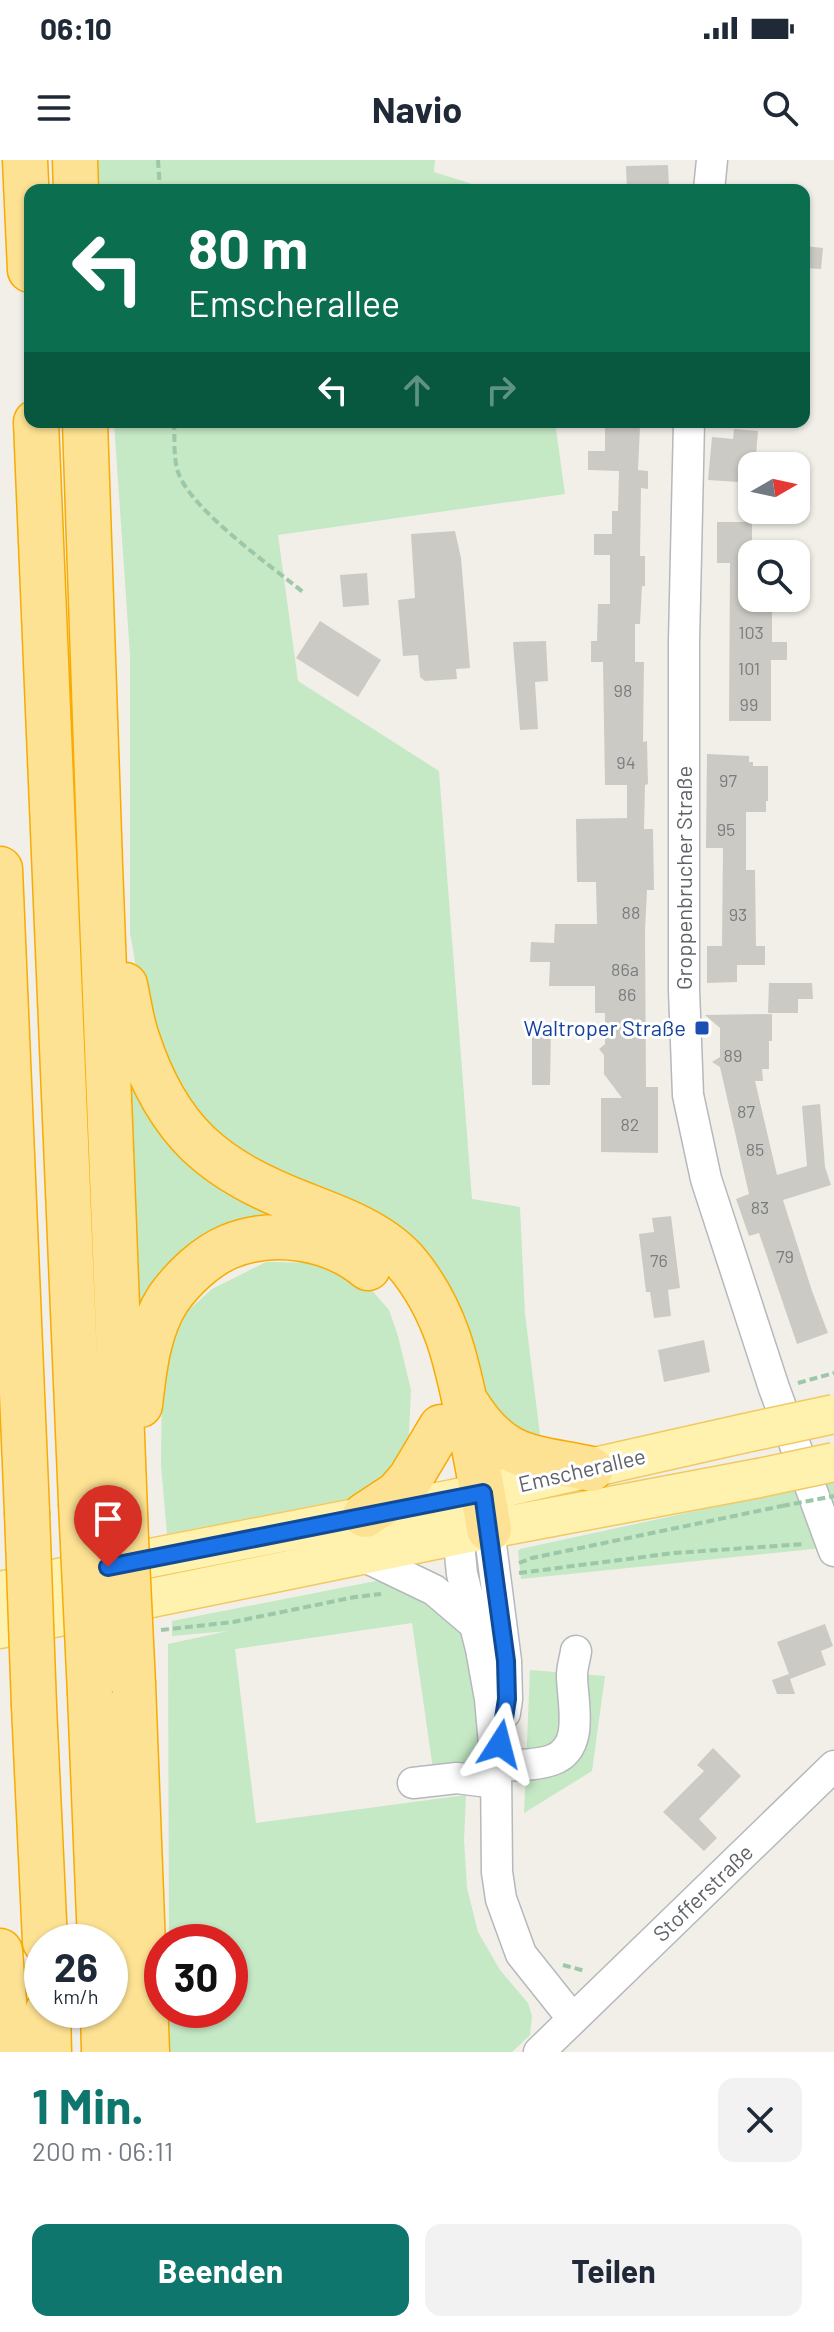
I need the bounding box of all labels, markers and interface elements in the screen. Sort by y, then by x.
text: 06:10 [40,10,112,46]
icon: menu [32,86,76,130]
icon: search [758,86,802,130]
text: Navio [372,87,462,130]
text: 80 m [188,213,308,280]
icon: left [56,216,160,320]
text: Emscherallee [188,281,400,324]
icon: left [311,368,355,412]
icon: ahead [395,368,439,412]
icon: right [479,368,523,412]
north arrow [738,452,810,524]
map controls [738,452,810,612]
button: search [738,540,810,612]
house number: 103 [738,621,764,643]
house number: 101 [738,657,760,679]
house number: 98 [614,679,632,701]
house number: 99 [740,693,758,715]
house number: 94 [616,751,636,773]
street label: Groppenbrucher Straße [670,766,696,990]
house number: 97 [719,769,737,791]
house number: 95 [717,818,735,840]
house number: 88 [622,901,640,923]
house number: 93 [729,903,747,925]
house number: 86a [611,958,639,980]
house number: 86 [618,983,636,1005]
place label: Waltroper Straße [523,1014,686,1040]
marker: Waltroper Straße [693,1019,711,1037]
house number: 89 [724,1044,742,1066]
house number: 87 [737,1100,755,1122]
house number: 82 [620,1113,640,1135]
house number: 85 [746,1138,764,1160]
house number: 83 [751,1196,769,1218]
house number: 79 [776,1245,794,1267]
house number: 76 [650,1249,668,1271]
street label: Emscherallee [516,1442,648,1496]
pin [74,1485,142,1567]
icon: arrive [86,1497,130,1541]
position arrow [458,1702,542,1786]
street label: Stofferstraße [647,1838,758,1946]
speed limit sign: 30 [144,1924,248,2028]
text: 26 [54,1942,98,1990]
text: km/h [53,1984,99,2008]
text: 1 Min. [32,2076,144,2134]
button: close [718,2078,802,2162]
text: 200 m · 06:11 [32,2135,173,2166]
button: Beenden [32,2224,409,2316]
button: Teilen [425,2224,802,2316]

